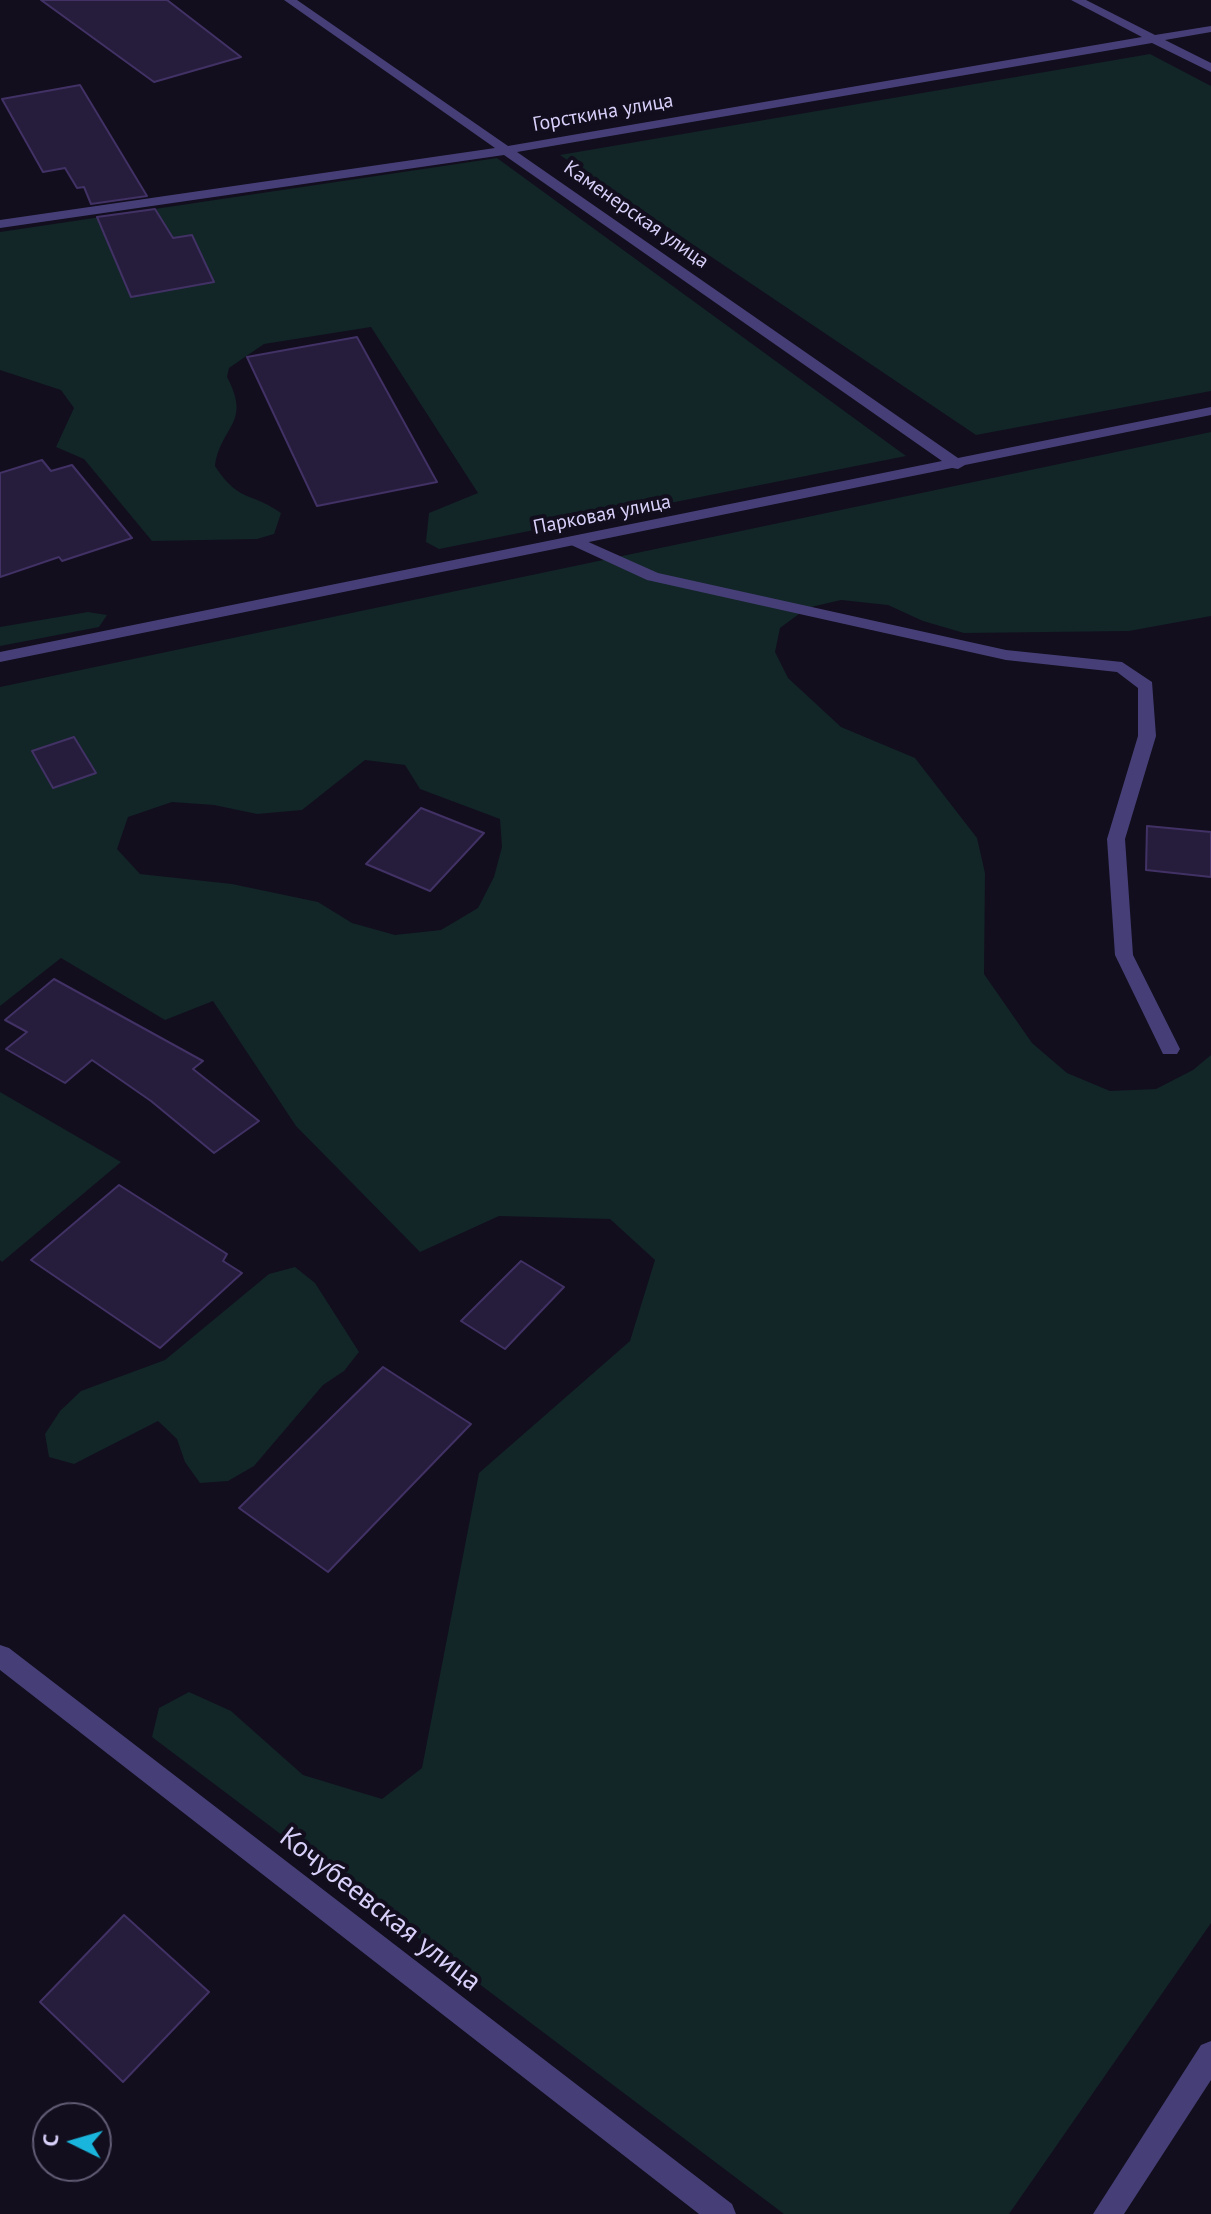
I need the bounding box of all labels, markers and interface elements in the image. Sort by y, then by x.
street label: Горсткина улица [531,89,675,137]
street label: Каменерская улица [559,156,713,274]
street label: Парковая улица [531,490,673,540]
street label: Кочубеевская улица [273,1821,487,1999]
north arrow [32,2102,112,2182]
text: С [36,2133,65,2147]

